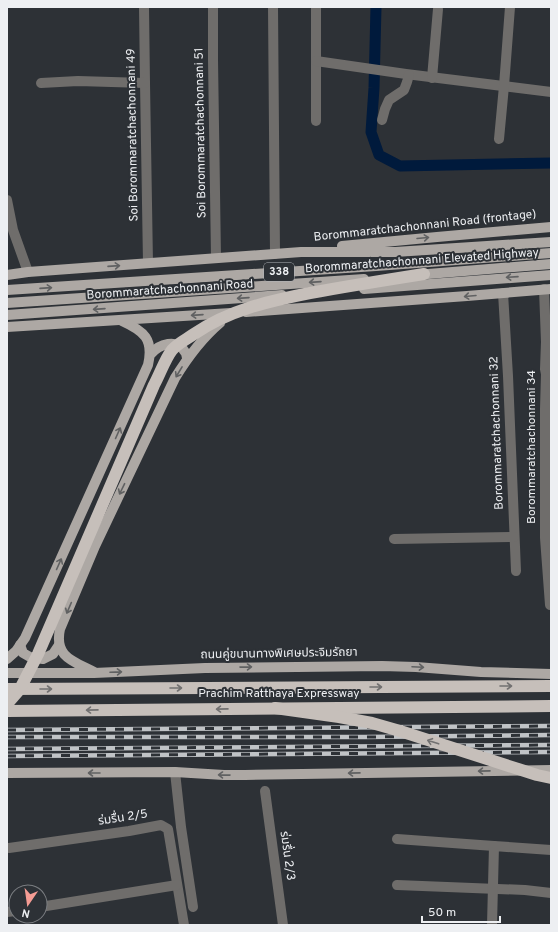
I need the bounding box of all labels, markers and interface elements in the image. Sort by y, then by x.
street label: Soi Borommaratchachonnani 51 [192,47,210,219]
street label: Soi Borommaratchachonnani 49 [123,48,143,222]
street label: Borommaratchachonnani Road (frontage) [313,206,537,246]
one-way arrow [416,234,429,242]
street label: Borommaratchachonnani Elevated Highway [304,245,540,277]
one-way arrow [107,262,120,269]
road number: 338 [264,263,294,281]
one-way arrow [506,274,519,281]
street label: Borommaratchachonnani Road [86,276,254,304]
one-way arrow [309,279,322,286]
one-way arrow [39,284,52,291]
one-way arrow [464,292,477,299]
one-way arrow [237,294,250,301]
one-way arrow [93,305,106,312]
one-way arrow [191,312,204,319]
street label: Borommaratchachonnani 32 [486,356,508,510]
one-way arrow [174,366,182,378]
street label: Borommaratchachonnani 34 [524,370,540,524]
one-way arrow [115,427,122,439]
one-way arrow [118,483,125,495]
one-way arrow [55,558,63,570]
one-way arrow [64,601,72,613]
street label: ถนนคู่ขนานทางพิเศษประจิมรัถยา [200,645,358,663]
one-way arrow [239,663,252,671]
one-way arrow [411,664,424,671]
one-way arrow [109,668,122,676]
one-way arrow [499,682,512,690]
one-way arrow [369,683,382,691]
one-way arrow [169,684,182,692]
one-way arrow [39,685,52,693]
street label: Prachim Ratthaya Expressway [198,686,360,702]
one-way arrow [216,705,229,713]
one-way arrow [86,706,99,714]
one-way arrow [427,738,440,745]
one-way arrow [478,767,491,775]
one-way arrow [88,769,101,777]
one-way arrow [348,769,361,777]
one-way arrow [218,771,231,779]
street label: ร่มรื่น 2/5 [97,804,149,830]
street label: ร่มรื่น 2/3 [276,830,300,882]
north arrow [8,884,48,924]
scale bar [422,898,500,924]
text: N [21,905,31,920]
text: 50 m [428,905,456,921]

